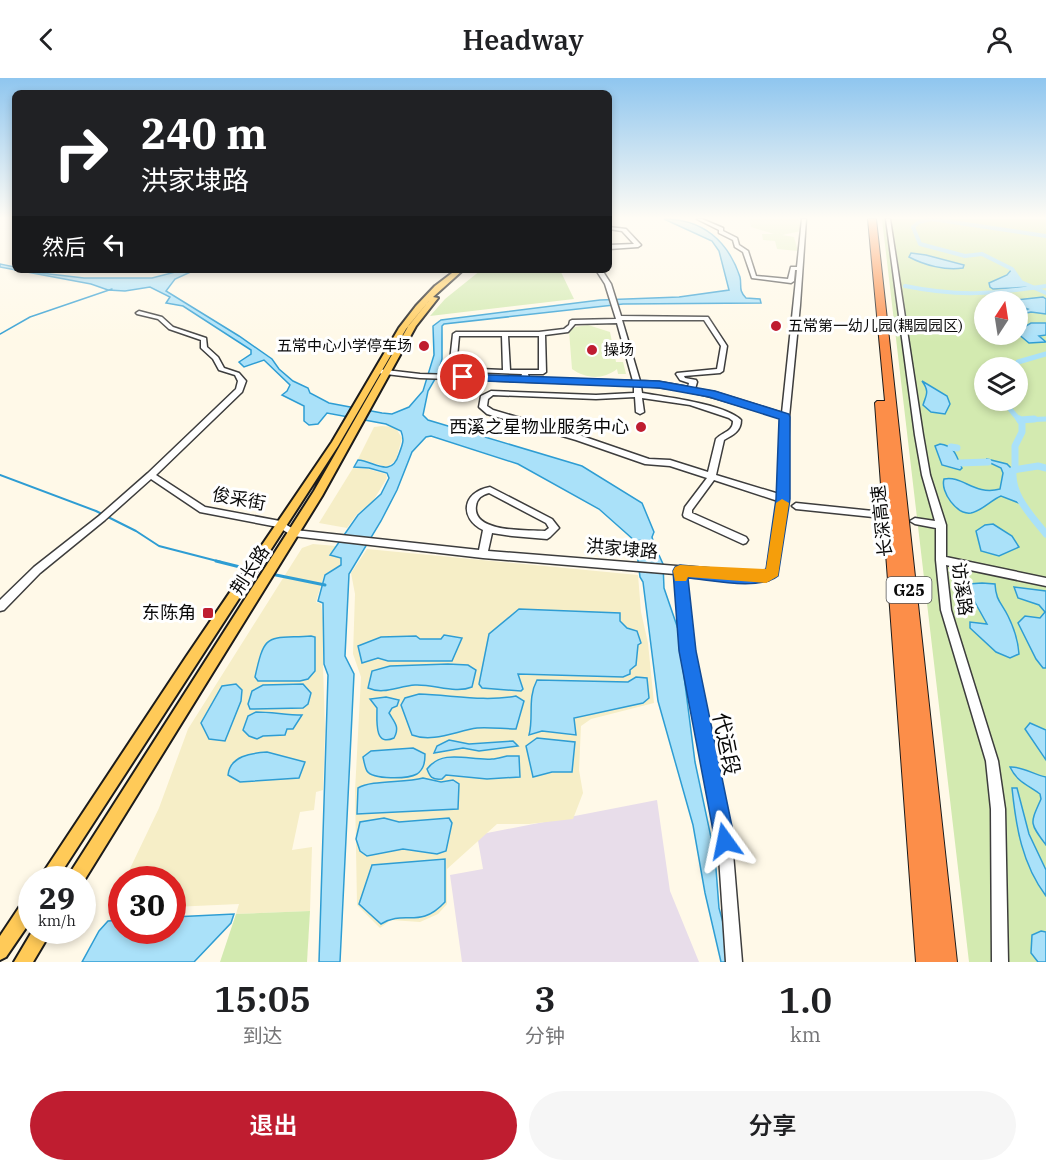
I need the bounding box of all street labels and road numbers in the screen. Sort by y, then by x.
street label: 俊采街 [210,482,268,515]
street label: 长深高速 [866,484,897,558]
street label: 洪家埭路 [585,534,659,563]
street label: 荆长路 [225,541,274,599]
street label: 访溪路 [947,561,978,617]
road number: G25 [886,577,932,603]
street label: 代运段 [707,710,747,777]

